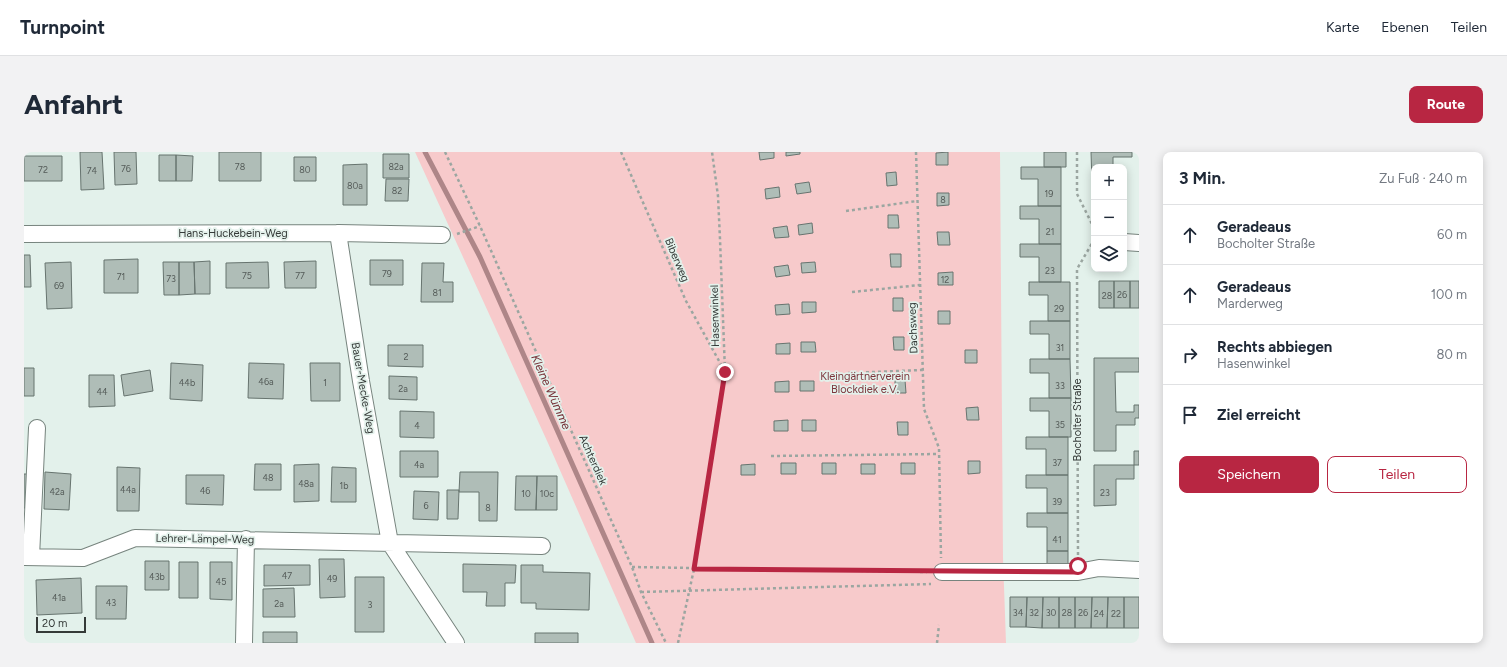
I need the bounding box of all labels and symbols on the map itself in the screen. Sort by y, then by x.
house number: 78 [235,161,246,172]
house number: 82a [388,161,404,172]
house number: 76 [121,163,131,174]
house number: 72 [38,164,48,175]
house number: 80 [299,164,311,175]
house number: 74 [87,165,98,176]
house number: 80a [347,180,363,191]
house number: 82 [392,185,402,196]
house number: 19 [1045,188,1053,199]
house number: 8 [940,194,946,205]
house number: 21 [1046,226,1054,237]
street label: Hans-Huckebein-Weg [178,227,288,240]
street label: Biberweg [662,236,692,284]
house number: 23 [1045,265,1055,276]
house number: 79 [382,268,392,279]
house number: 75 [242,270,252,281]
house number: 77 [295,270,305,281]
house number: 71 [117,271,125,282]
house number: 73 [166,273,176,284]
house number: 12 [941,274,949,285]
house number: 69 [54,280,64,291]
street label: Hasenwinkel [708,285,722,347]
house number: 81 [432,287,442,298]
house number: 26 [1117,289,1127,300]
house number: 28 [1102,290,1113,301]
street label: Dachsweg [906,302,920,354]
house number: 29 [1054,303,1064,314]
street label: Bauer-Mecke-Weg [349,341,377,435]
house number: 31 [1056,342,1064,353]
house number: 2 [403,351,409,362]
water label: Kleine Wümme [528,352,574,432]
route end [716,363,734,381]
park label: Kleingärtnerverein Blockdiek e.V. [820,370,910,396]
house number: 46a [258,376,274,387]
house number: 44b [179,377,195,388]
house number: 1 [323,377,327,388]
street label: Bocholter Straße [1071,378,1084,462]
house number: 33 [1055,380,1065,391]
house number: 2a [398,383,408,394]
house number: 44 [96,386,108,397]
house number: 35 [1055,419,1065,430]
house number: 4 [414,420,420,431]
street label: Achterdiek [576,433,610,488]
house number: 37 [1052,457,1062,468]
house number: 4a [414,459,424,470]
house number: 48 [262,472,274,483]
house number: 48a [298,478,314,489]
house number: 1b [340,480,349,491]
house number: 44a [120,484,136,495]
house number: 46 [200,485,210,496]
house number: 42a [49,486,65,497]
house number: 23 [1100,487,1110,498]
house number: 10 [521,488,531,499]
house number: 10c [540,488,554,499]
house number: 39 [1052,496,1062,507]
house number: 6 [423,500,429,511]
house number: 8 [485,502,491,513]
street label: Lehrer-Lämpel-Weg [156,532,254,546]
house number: 41 [1052,534,1062,545]
route start [1069,557,1087,575]
house number: 47 [282,570,292,581]
house number: 43b [149,571,165,582]
house number: 49 [327,573,337,584]
house number: 45 [216,576,226,587]
house number: 41a [52,592,66,603]
house number: 43 [106,597,116,608]
house number: 2a [274,598,284,609]
house number: 3 [368,599,373,610]
house number: 34 [1013,607,1024,618]
house number: 32 [1029,607,1039,618]
house number: 30 [1046,607,1057,618]
house number: 28 [1062,607,1073,618]
house number: 26 [1078,607,1088,618]
house number: 24 [1094,608,1105,619]
house number: 22 [1111,608,1121,619]
scale bar [36,615,86,634]

